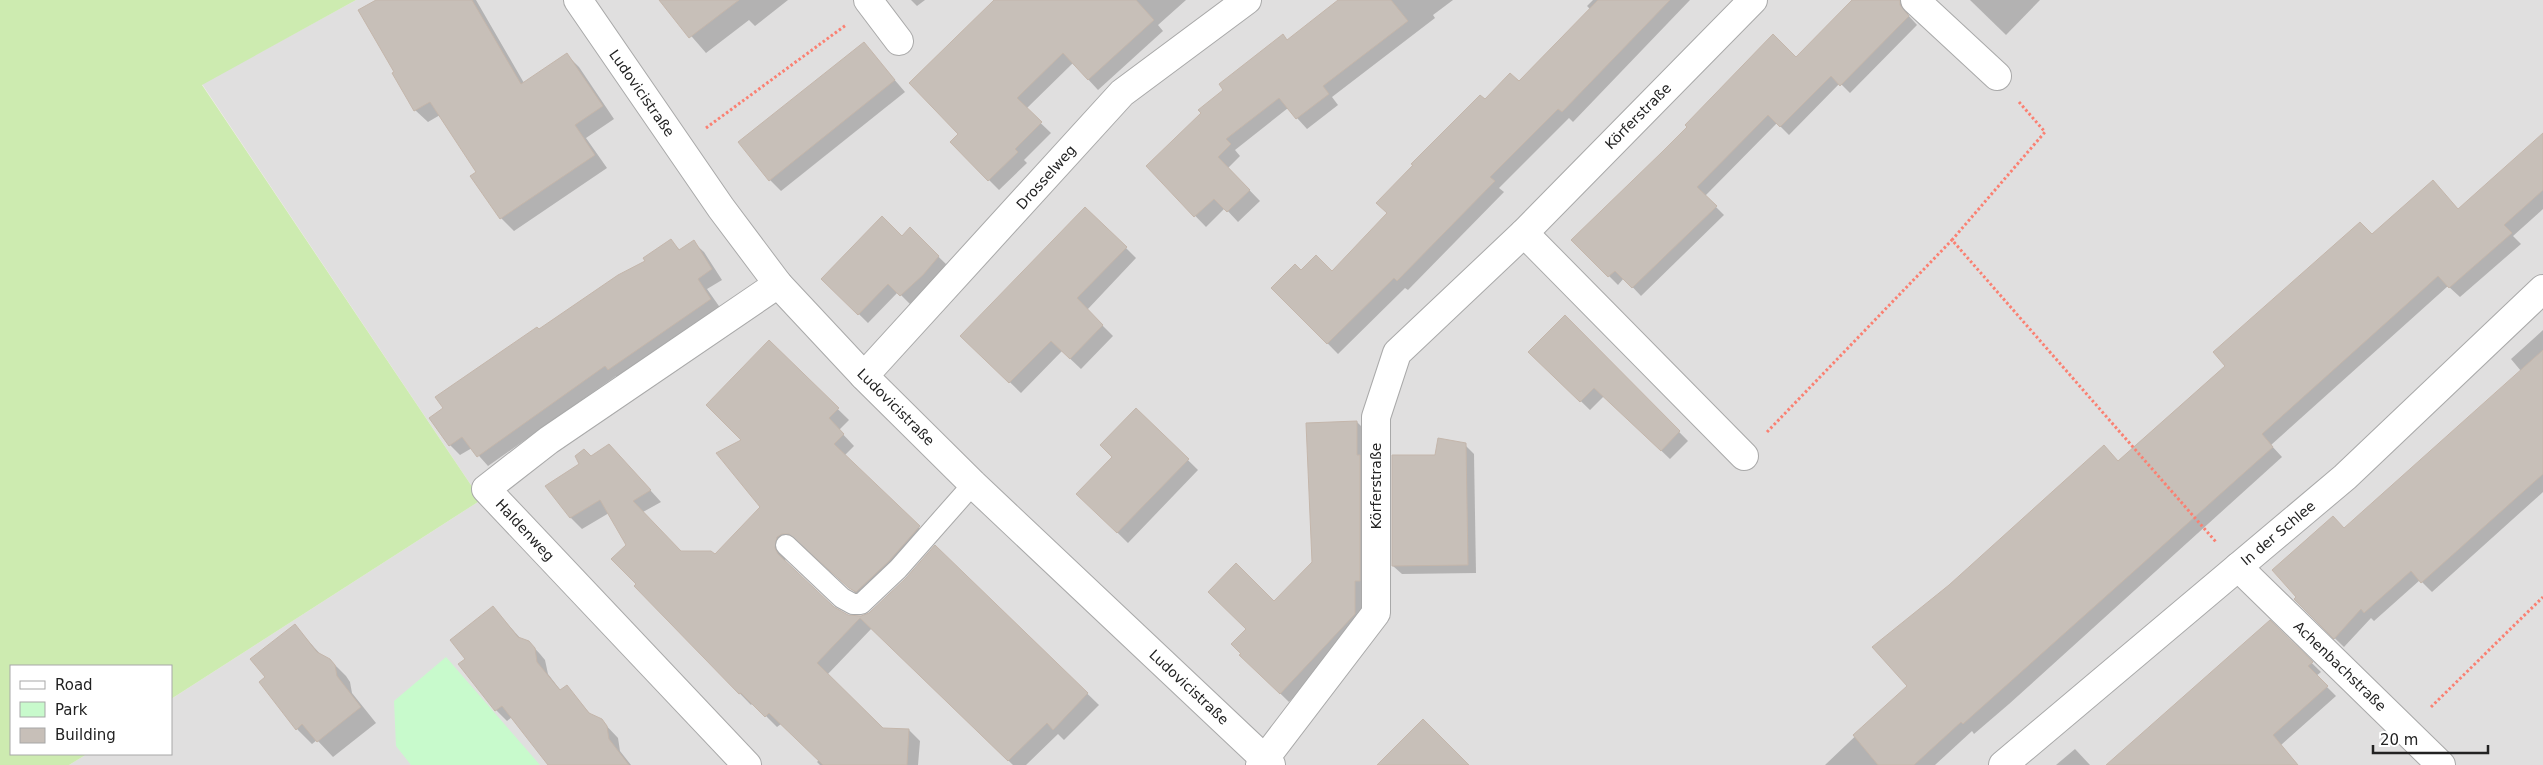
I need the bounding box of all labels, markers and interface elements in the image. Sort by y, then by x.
street label: Ludovicistraße [606,47,678,139]
street label: Körferstraße [1602,80,1674,152]
street label: Drosselweg [1013,142,1079,212]
street label: Ludovicistraße [854,365,938,449]
street label: Körferstraße [1368,443,1384,529]
street label: Haldenweg [492,496,558,564]
street label: In der Schlee [2238,497,2318,569]
street label: Achenbachstraße [2291,618,2389,714]
street label: Ludovicistraße [1146,646,1232,728]
legend [10,665,172,755]
text: Road [55,676,93,694]
text: Park [55,701,88,719]
scale bar [2373,722,2488,754]
text: Building [55,726,116,744]
text: 20 m [2380,731,2418,749]

